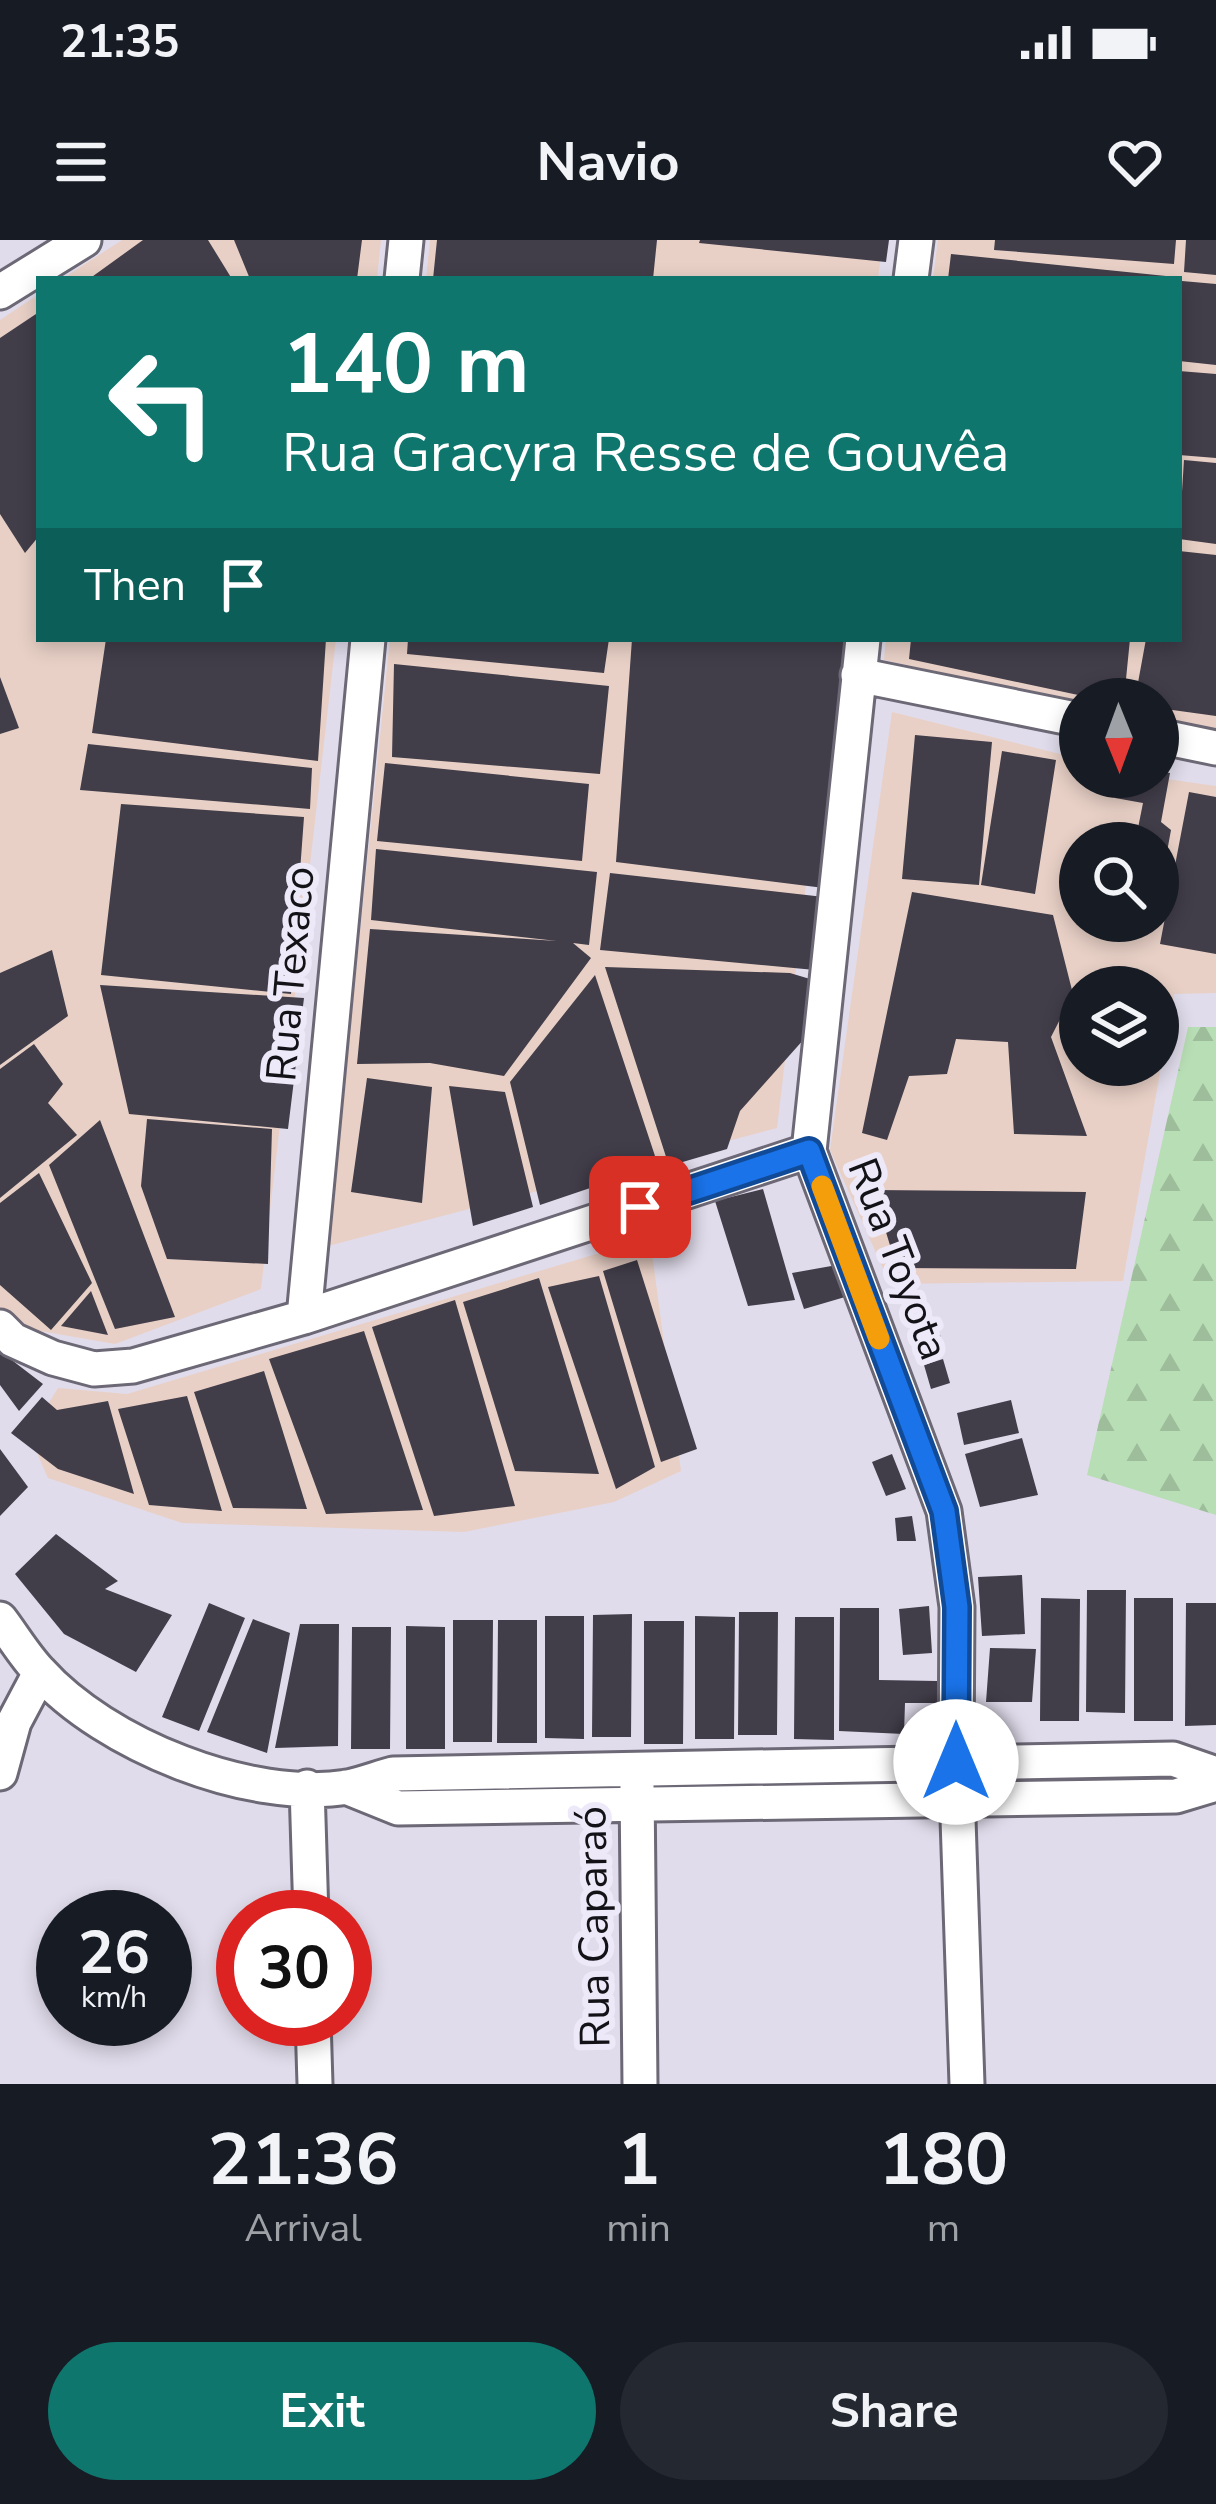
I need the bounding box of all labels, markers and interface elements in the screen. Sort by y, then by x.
text: 21:35 [60,12,179,73]
text: Navio [537,125,680,199]
icon: menu [48,129,114,195]
icon: heart [1102,129,1168,195]
text: 140 m [282,307,530,422]
icon: left [84,324,240,480]
text: Rua Gracyra Resse de Gouvêa [282,416,1010,490]
icon: arrive [210,552,276,618]
text: Then [84,555,186,616]
north arrow [1059,678,1179,798]
map controls [1059,678,1179,1086]
button: search [1059,822,1179,942]
street label: Rua Texaco [253,864,329,1084]
button: layers [1059,966,1179,1086]
street label: Rua Toyota [834,1150,962,1368]
pin [589,1156,691,1258]
icon: arrive [607,1174,673,1240]
position arrow [893,1699,1019,1825]
street label: Rua Caparaó [563,1806,625,2048]
speed limit sign: 30 [216,1890,372,2046]
text: 26 [78,1912,150,1994]
text: km/h [81,1977,147,2018]
text: 21:36 [208,2111,398,2209]
text: 1 [617,2111,660,2209]
text: 180 [879,2111,1008,2209]
text: Arrival [244,2202,362,2255]
text: min [606,2202,671,2255]
text: m [927,2202,960,2255]
button: Exit [48,2342,596,2480]
button: Share [620,2342,1168,2480]

